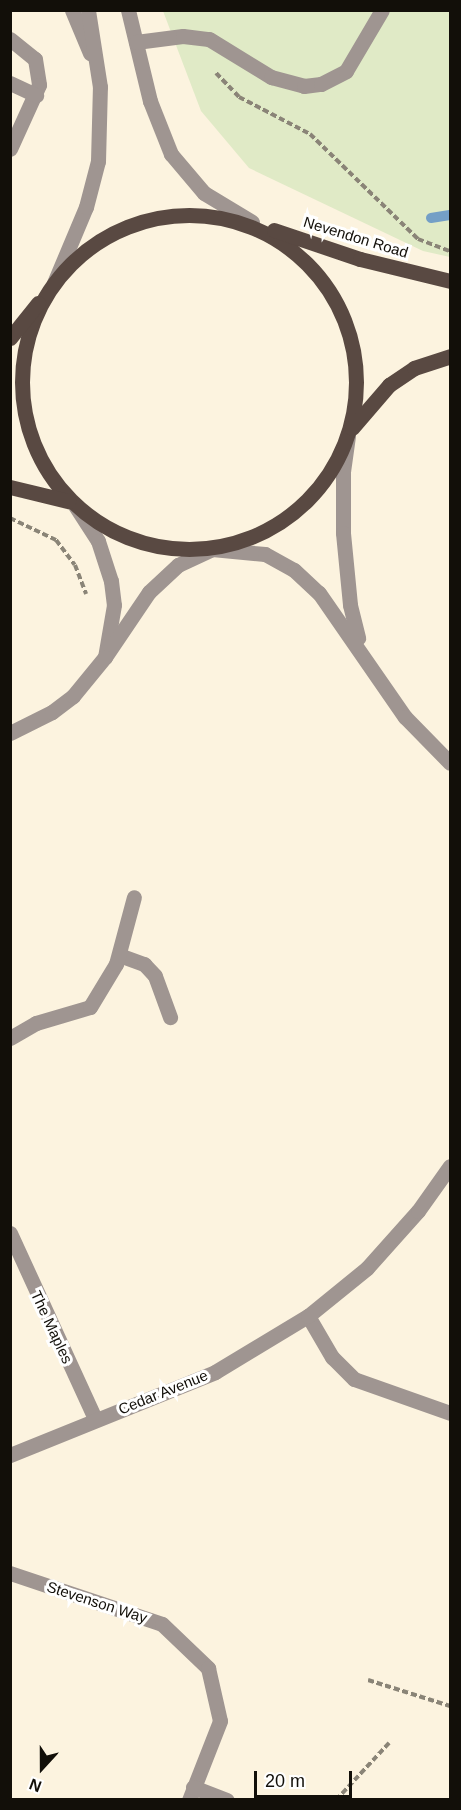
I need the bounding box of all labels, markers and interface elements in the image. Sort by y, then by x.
street label: Nevendon Road [302,213,410,261]
street label: The Maples [27,1288,77,1366]
street label: Cedar Avenue [115,1366,211,1418]
street label: Stevenson Way [45,1577,149,1627]
north arrow [12,1738,72,1798]
scale bar [257,1759,354,1797]
text: 20 m [265,1771,305,1791]
text: N [27,1775,44,1795]

